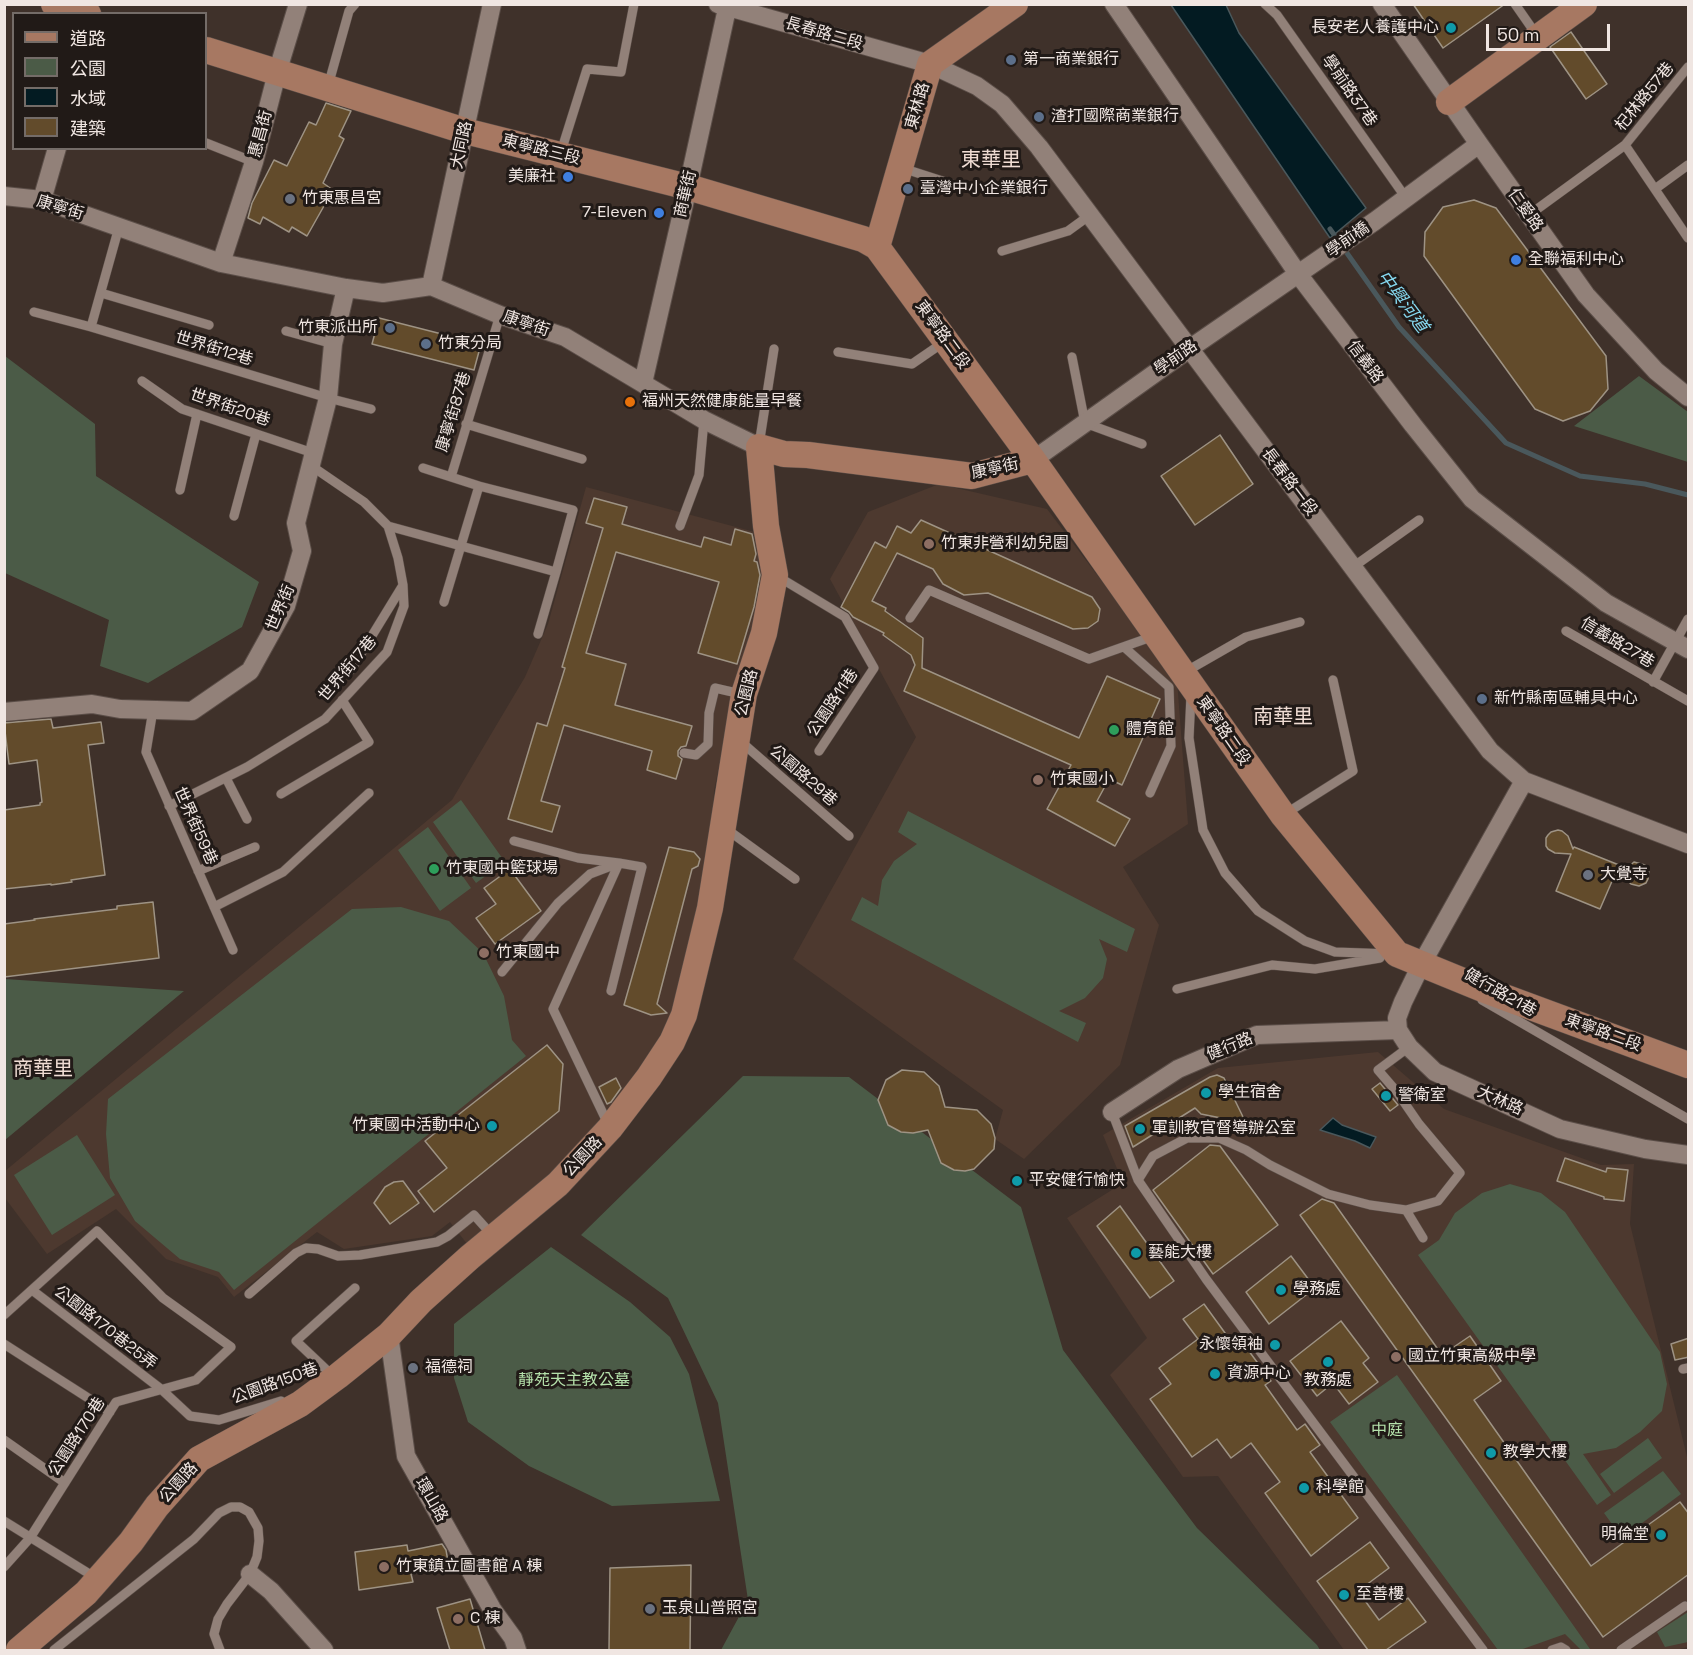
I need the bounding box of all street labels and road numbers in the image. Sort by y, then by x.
street label: 長春路二段 [783,14,865,54]
street label: 學前路37巷 [1317,52,1381,130]
street label: 杞林路57巷 [1612,59,1678,135]
street label: 東林路 [902,80,934,132]
street label: 惠昌街 [246,108,276,160]
street label: 大同路 [448,120,476,170]
street label: 東寧路三段 [500,131,582,169]
street label: 商華街 [671,168,701,220]
street label: 仁愛路 [1503,185,1547,235]
street label: 康寧街 [34,192,86,224]
street label: 學前橋 [1323,218,1373,262]
street label: 東寧路二段 [911,297,973,373]
street label: 康寧街 [500,307,552,341]
street label: 世界街12巷 [173,328,255,370]
street label: 學前路 [1151,336,1201,380]
street label: 信義路 [1343,337,1387,387]
street label: 康寧街87巷 [433,370,475,454]
street label: 世界街20巷 [187,385,273,431]
street label: 長春路一段 [1257,444,1321,520]
street label: 康寧街 [970,455,1020,483]
street label: 世界街 [263,582,299,634]
street label: 信義路27巷 [1577,614,1657,672]
street label: 世界街17巷 [315,632,381,706]
street label: 公園路11巷 [803,666,863,740]
street label: 公園路 [732,667,762,719]
street label: 東寧路二段 [1192,693,1254,769]
street label: 公園路29巷 [765,741,841,811]
street label: 世界街59巷 [169,784,221,868]
street label: 健行路21巷 [1460,965,1540,1021]
street label: 東寧路二段 [1562,1010,1644,1056]
street label: 健行路 [1204,1029,1256,1065]
street label: 大林路 [1474,1082,1526,1120]
street label: 公園路 [560,1133,606,1181]
street label: 公園路170巷25弄 [50,1282,160,1374]
street label: 公園路150巷 [229,1359,321,1409]
street label: 公園路170巷 [44,1394,110,1480]
street label: 公園路 [156,1459,202,1507]
street label: 環山路 [411,1474,451,1526]

